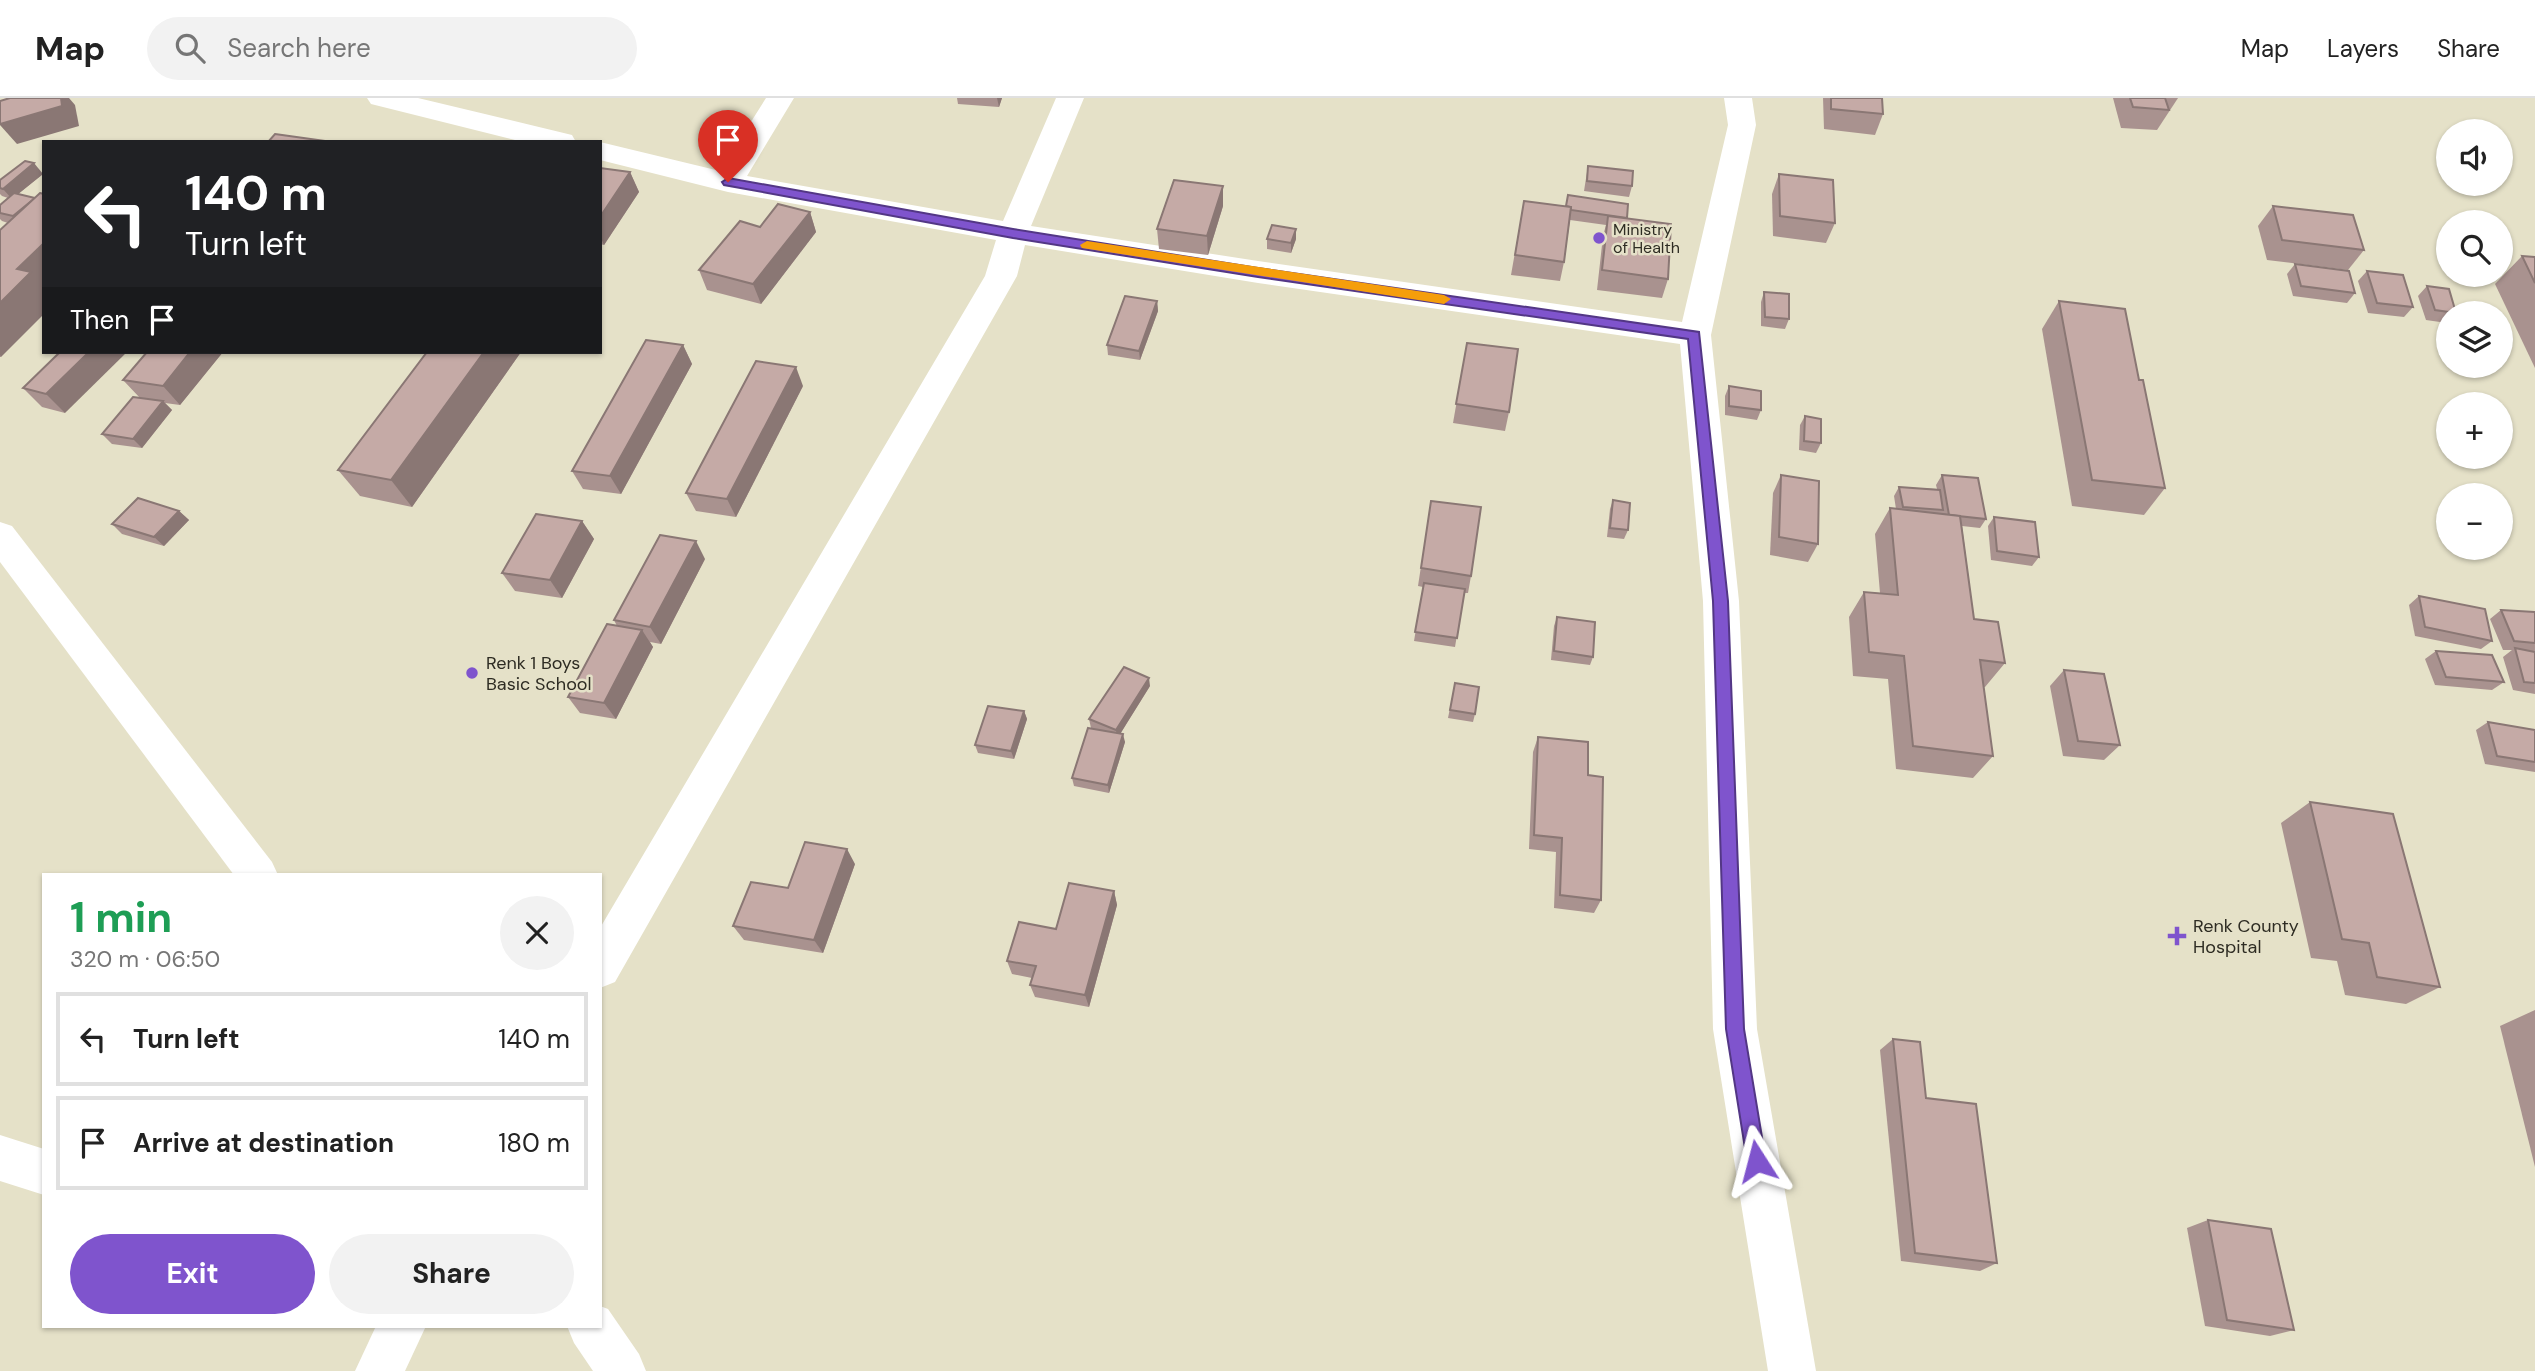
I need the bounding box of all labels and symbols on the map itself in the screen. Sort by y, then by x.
pin [698,110,758,182]
place label: Ministry of Health [1613,219,1680,258]
marker: Ministry of Health [1591,230,1607,246]
place label: Renk 1 Boys Basic School [486,651,592,696]
marker: Renk 1 Boys Basic School [464,665,480,681]
place label: Renk County Hospital [2193,914,2299,959]
marker: Renk County Hospital [2167,926,2187,946]
position arrow [1720,1124,1794,1198]

